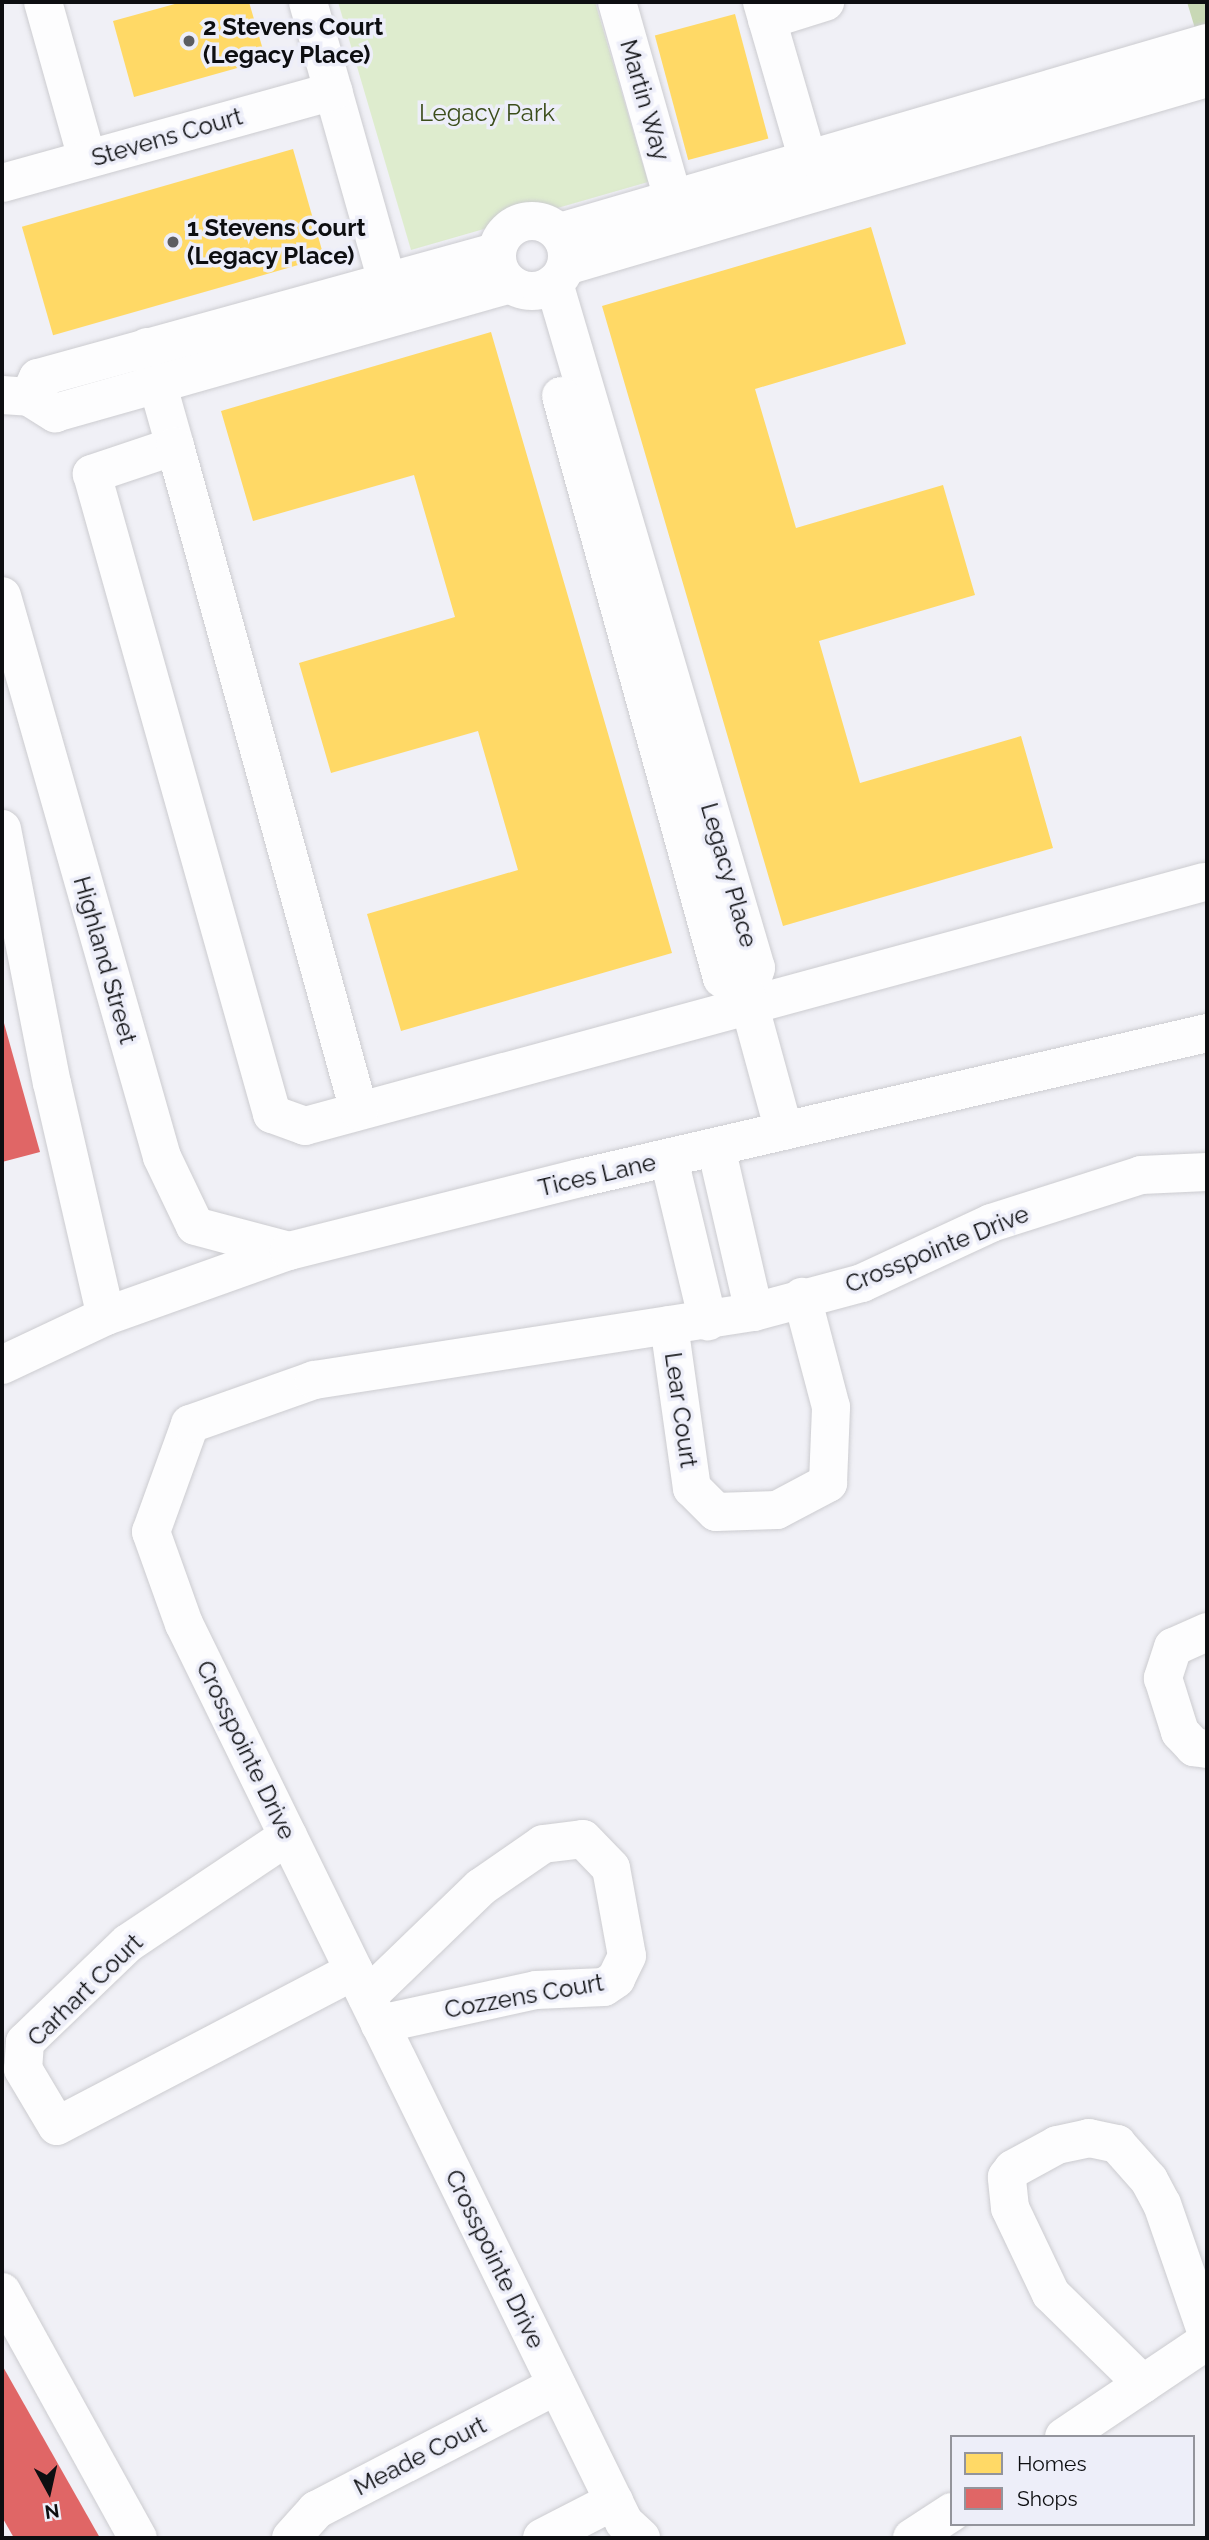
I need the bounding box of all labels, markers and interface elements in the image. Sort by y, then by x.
place label: 2 Stevens Court (Legacy Place) [203,13,383,69]
marker: 2 Stevens Court (Legacy Place) [181,33,197,49]
street label: Martin Way [614,36,676,164]
park label: Legacy Park [419,99,555,127]
street label: Stevens Court [88,102,246,172]
place label: 1 Stevens Court (Legacy Place) [187,214,366,270]
marker: 1 Stevens Court (Legacy Place) [165,234,181,250]
street label: Legacy Place [695,799,763,951]
street label: Highland Street [67,873,143,1047]
street label: Tices Lane [535,1147,659,1203]
street label: Crosspointe Drive [841,1199,1033,1299]
street label: Lear Court [659,1350,703,1470]
street label: Crosspointe Drive [190,1656,302,1844]
street label: Carhart Court [21,1928,149,2052]
street label: Cozzens Court [442,1968,606,2024]
street label: Crosspointe Drive [439,2165,551,2353]
street label: Meade Court [349,2410,491,2502]
legend [950,2435,1195,2526]
text: Homes [1017,2451,1087,2476]
north arrow [14,2456,84,2526]
text: Shops [1017,2486,1078,2511]
text: N [43,2500,61,2524]

